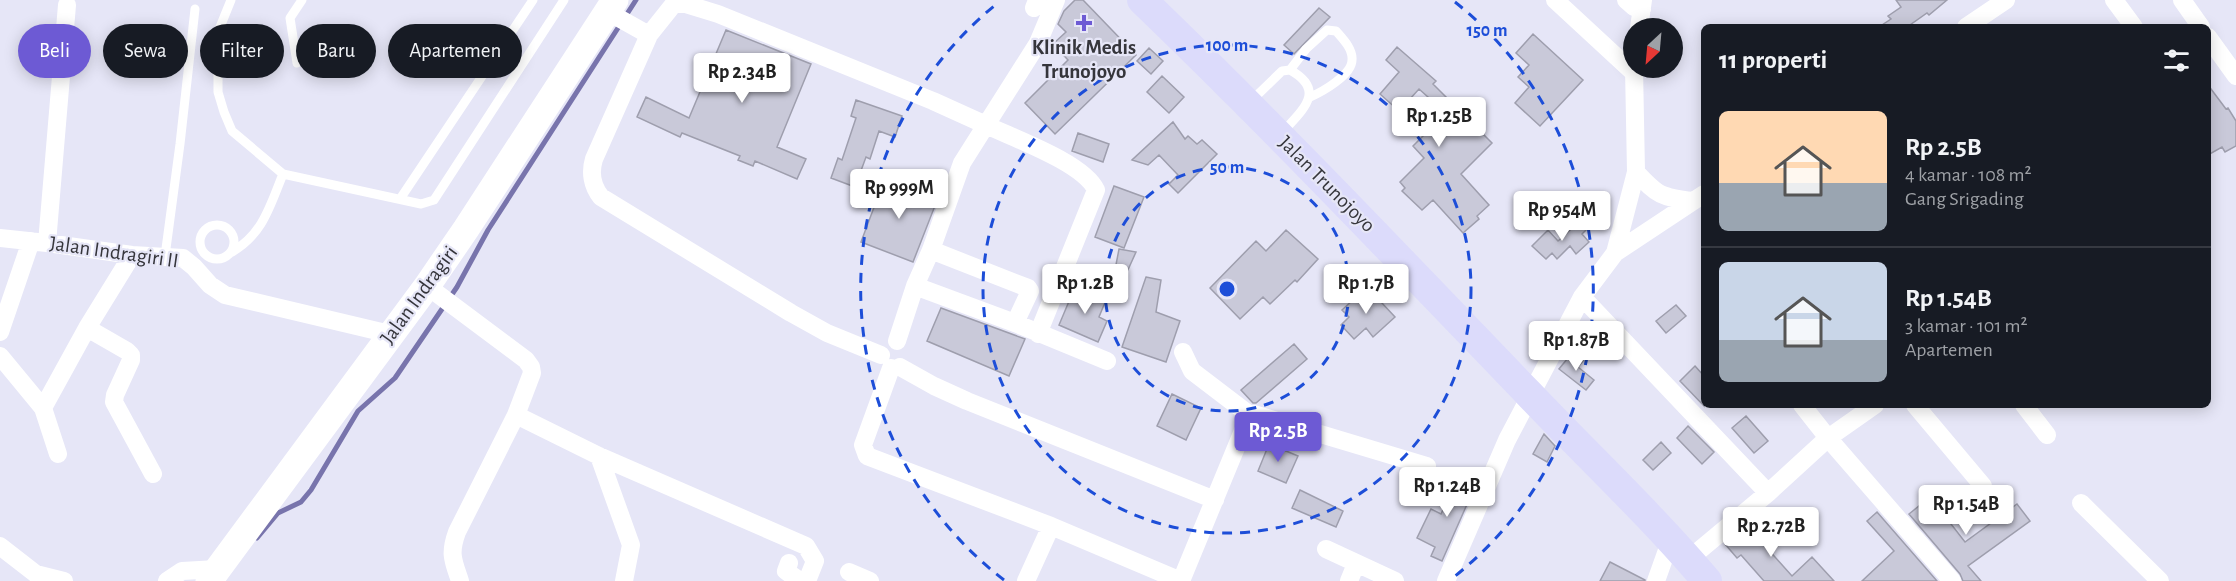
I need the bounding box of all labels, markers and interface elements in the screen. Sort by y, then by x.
marker: Klinik Medis Trunojoyo [1075,14,1093,32]
north arrow [1623,18,1683,78]
map controls [1623,18,1683,78]
text: 150 m [1467,22,1507,40]
chip: Beli [18,24,91,78]
chip: Sewa [103,24,188,78]
chip: Filter [200,24,284,78]
chip: Baru [296,24,376,78]
chip: Apartemen [388,24,522,78]
place label: Klinik Medis Trunojoyo [1032,37,1136,82]
text: 100 m [1206,37,1248,55]
icon: filters [2160,44,2193,77]
text: 11 properti [1719,47,1827,73]
pin: Rp 2.34B [680,53,804,104]
text: Rp 2.34B [707,62,777,82]
pin: Rp 1.25B [1377,97,1501,148]
text: Rp 1.25B [1406,106,1472,126]
street label: Jalan Trunojoyo [1275,132,1379,236]
text: Rp 2.5B [1905,134,1982,160]
icon: home [1767,135,1839,207]
text: 50 m [1210,159,1244,177]
text: 4 kamar · 108 m² [1905,165,2032,185]
pin: Rp 999M [844,169,954,220]
text: Rp 999M [864,178,934,198]
text: Gang Srigading [1905,189,2024,209]
pin: Rp 954M [1507,191,1617,242]
text: Rp 954M [1527,200,1597,220]
street label: Jalan Indragiri II [48,233,180,271]
street label: Jalan Indragiri [377,242,461,348]
pin: Rp 1.2B [1030,264,1140,315]
pin: Rp 1.7B [1311,264,1421,315]
text: Rp 1.2B [1056,273,1114,293]
text: Rp 1.7B [1338,273,1394,293]
centre of rings [1217,279,1237,299]
text: Rp 1.54B [1905,285,1992,311]
icon: home [1767,286,1839,358]
text: 3 kamar · 101 m² [1905,316,2028,336]
pin: Rp 1.87B [1514,321,1638,372]
text: Rp 1.87B [1543,330,1609,350]
text: Apartemen [1905,340,1993,360]
pin: Rp 2.5B [1223,412,1333,463]
text: Rp 2.5B [1249,421,1308,441]
pin: Rp 1.24B [1385,467,1509,518]
text: Rp 1.24B [1413,476,1481,496]
pin: Rp 1.54B [1904,485,2028,536]
text: Rp 1.54B [1933,494,1999,514]
pin: Rp 2.72B [1709,507,1833,558]
text: Rp 2.72B [1737,516,1805,536]

